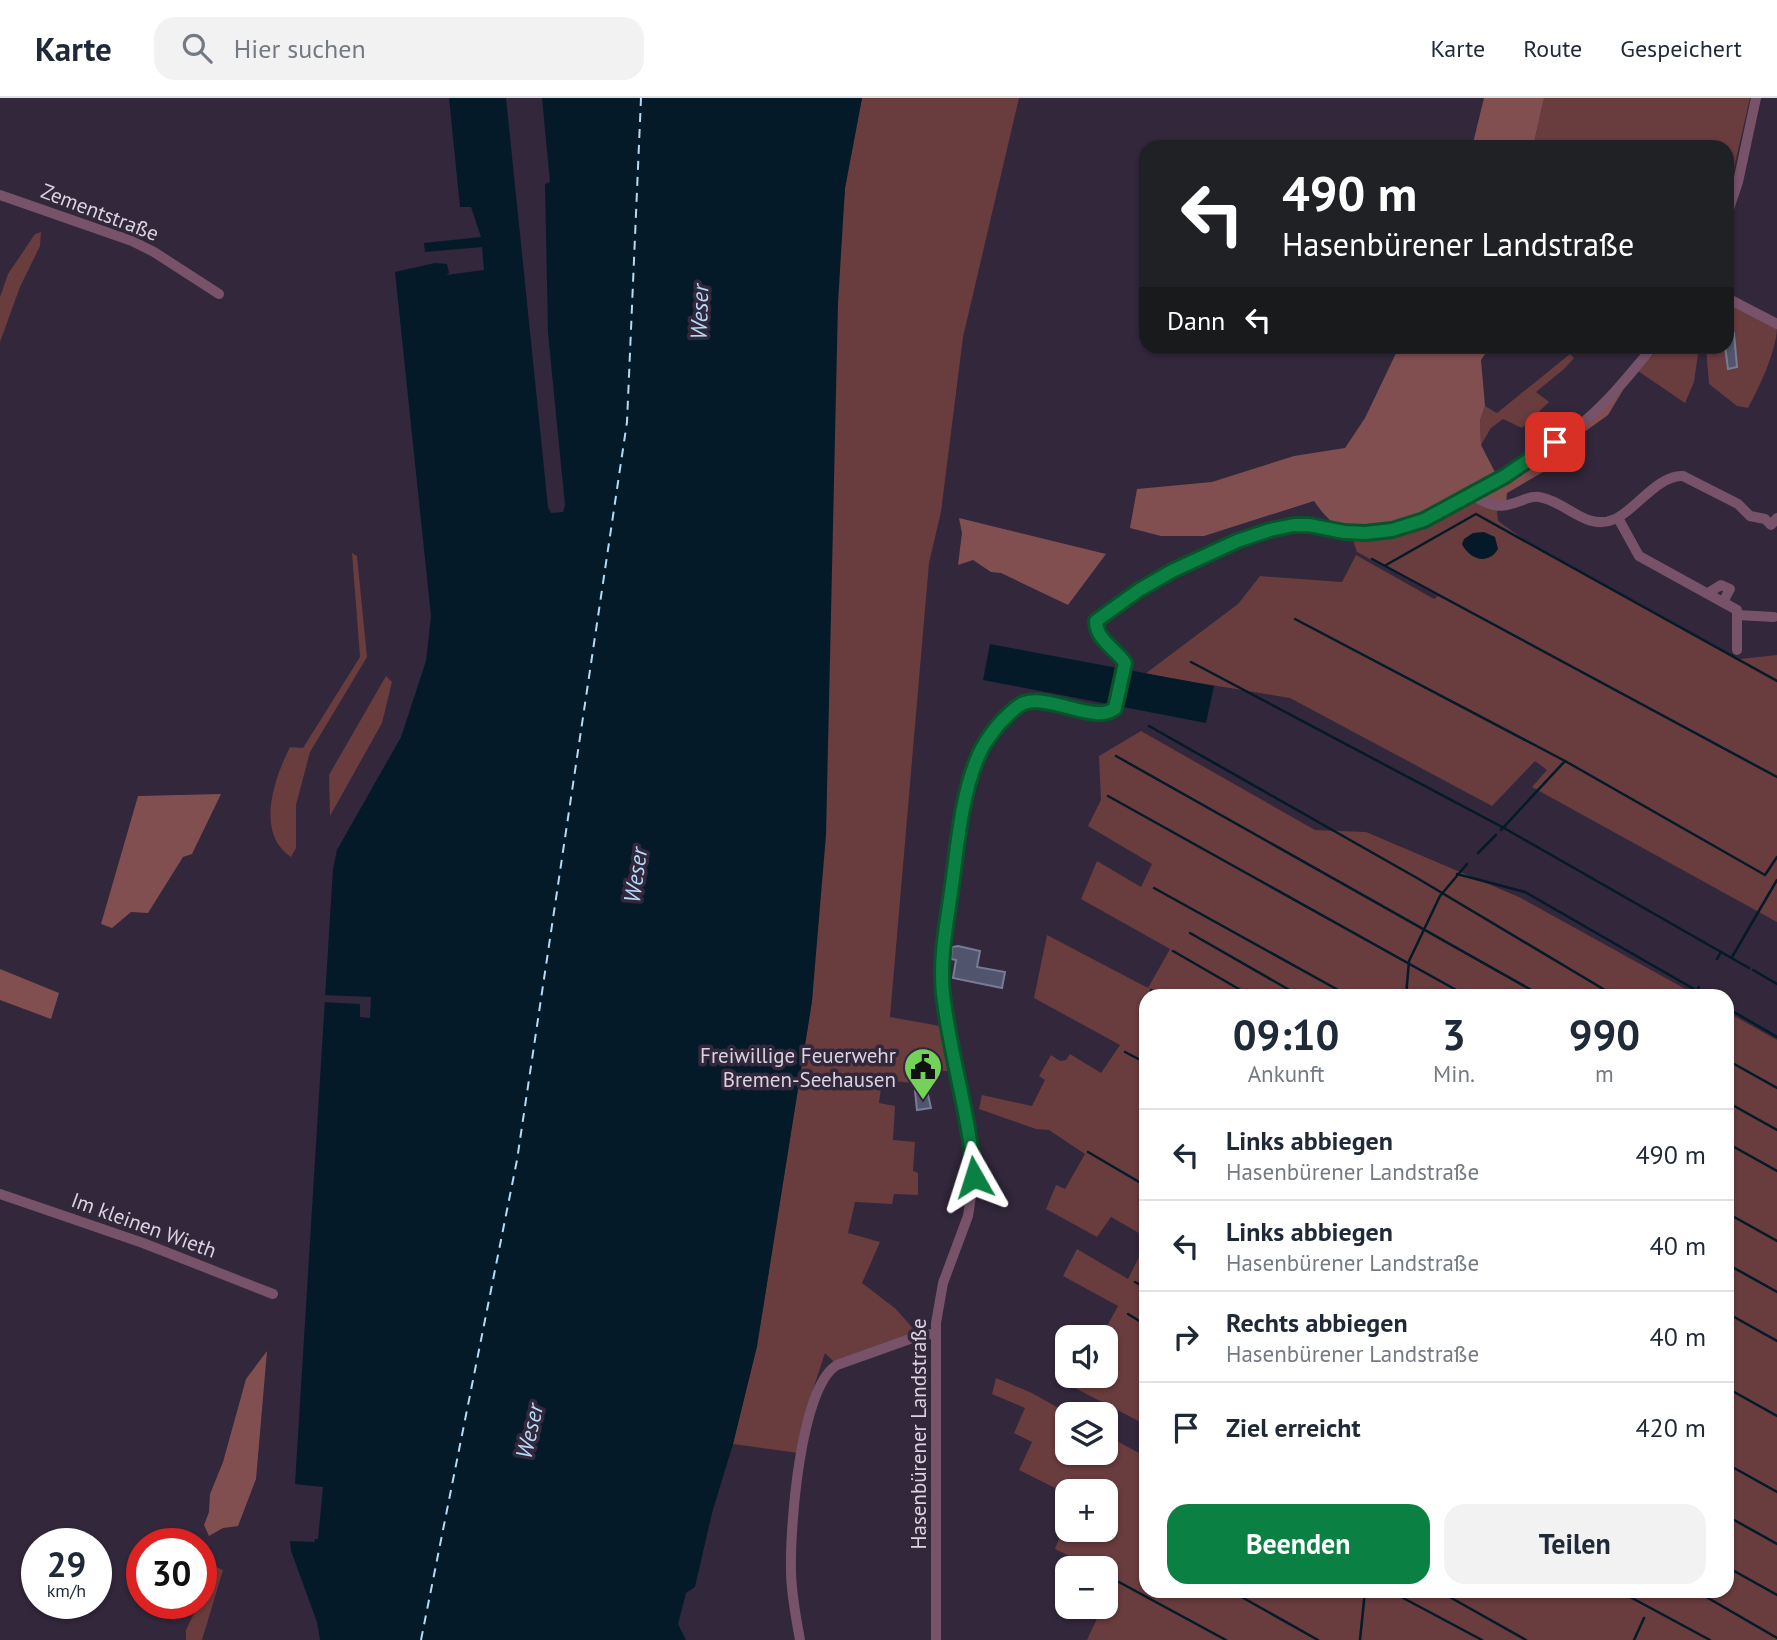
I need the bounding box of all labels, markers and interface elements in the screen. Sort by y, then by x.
search box [154,17,644,80]
text: Karte [35,27,112,70]
icon: search [178,29,216,67]
text: Hier suchen [234,32,366,65]
text: Karte [1430,33,1485,64]
text: Route [1523,33,1582,64]
text: Gespeichert [1620,33,1742,64]
text: 490 m [1282,161,1417,225]
icon: left [1167,168,1258,259]
street label: Zementstraße [37,177,163,247]
text: Hasenbürener Landstraße [1282,223,1634,265]
water label: Weser [684,282,715,340]
icon: left [1239,301,1277,339]
text: Dann [1167,304,1225,337]
pin [1525,412,1585,472]
icon: arrive [1536,423,1574,461]
water label: Weser [617,844,653,904]
text: 09:10 [1233,1007,1339,1062]
text: 3 [1442,1007,1466,1062]
text: 990 [1569,1007,1640,1062]
place label: Freiwillige Feuerwehr Bremen-Seehausen [700,1042,896,1093]
public building icon: Freiwillige Feuerwehr Bremen-Seehausen [902,1046,944,1101]
text: Ankunft [1248,1059,1324,1088]
text: Min. [1433,1059,1475,1088]
text: m [1595,1059,1614,1088]
text: Links abbiegen [1226,1124,1393,1157]
icon: left [1167,1136,1205,1174]
text: 490 m [1635,1138,1706,1171]
position arrow [937,1140,1011,1214]
text: Hasenbürener Landstraße [1226,1157,1479,1186]
street label: Im kleinen Wieth [68,1186,220,1264]
text: Links abbiegen [1226,1215,1393,1248]
icon: left [1167,1227,1205,1265]
text: 40 m [1650,1229,1706,1262]
text: Hasenbürener Landstraße [1226,1248,1479,1277]
text: Rechts abbiegen [1226,1306,1408,1339]
street label: Hasenbürener Landstraße [905,1318,932,1550]
icon: right [1167,1318,1205,1356]
text: 40 m [1650,1320,1706,1353]
map controls [1055,1325,1118,1619]
button: sound [1055,1325,1118,1388]
text: Hasenbürener Landstraße [1226,1339,1479,1368]
water label: Weser [509,1399,550,1461]
button: layers [1055,1402,1118,1465]
icon: arrive [1167,1409,1205,1447]
text: Ziel erreicht [1226,1411,1361,1444]
text: 420 m [1635,1411,1706,1444]
button: + [1055,1479,1118,1542]
button: Beenden [1167,1504,1430,1584]
button: Teilen [1444,1504,1706,1584]
speed limit sign: 30 [126,1528,217,1619]
text: 29 [47,1541,86,1587]
button: − [1055,1556,1118,1619]
text: km/h [47,1579,86,1602]

